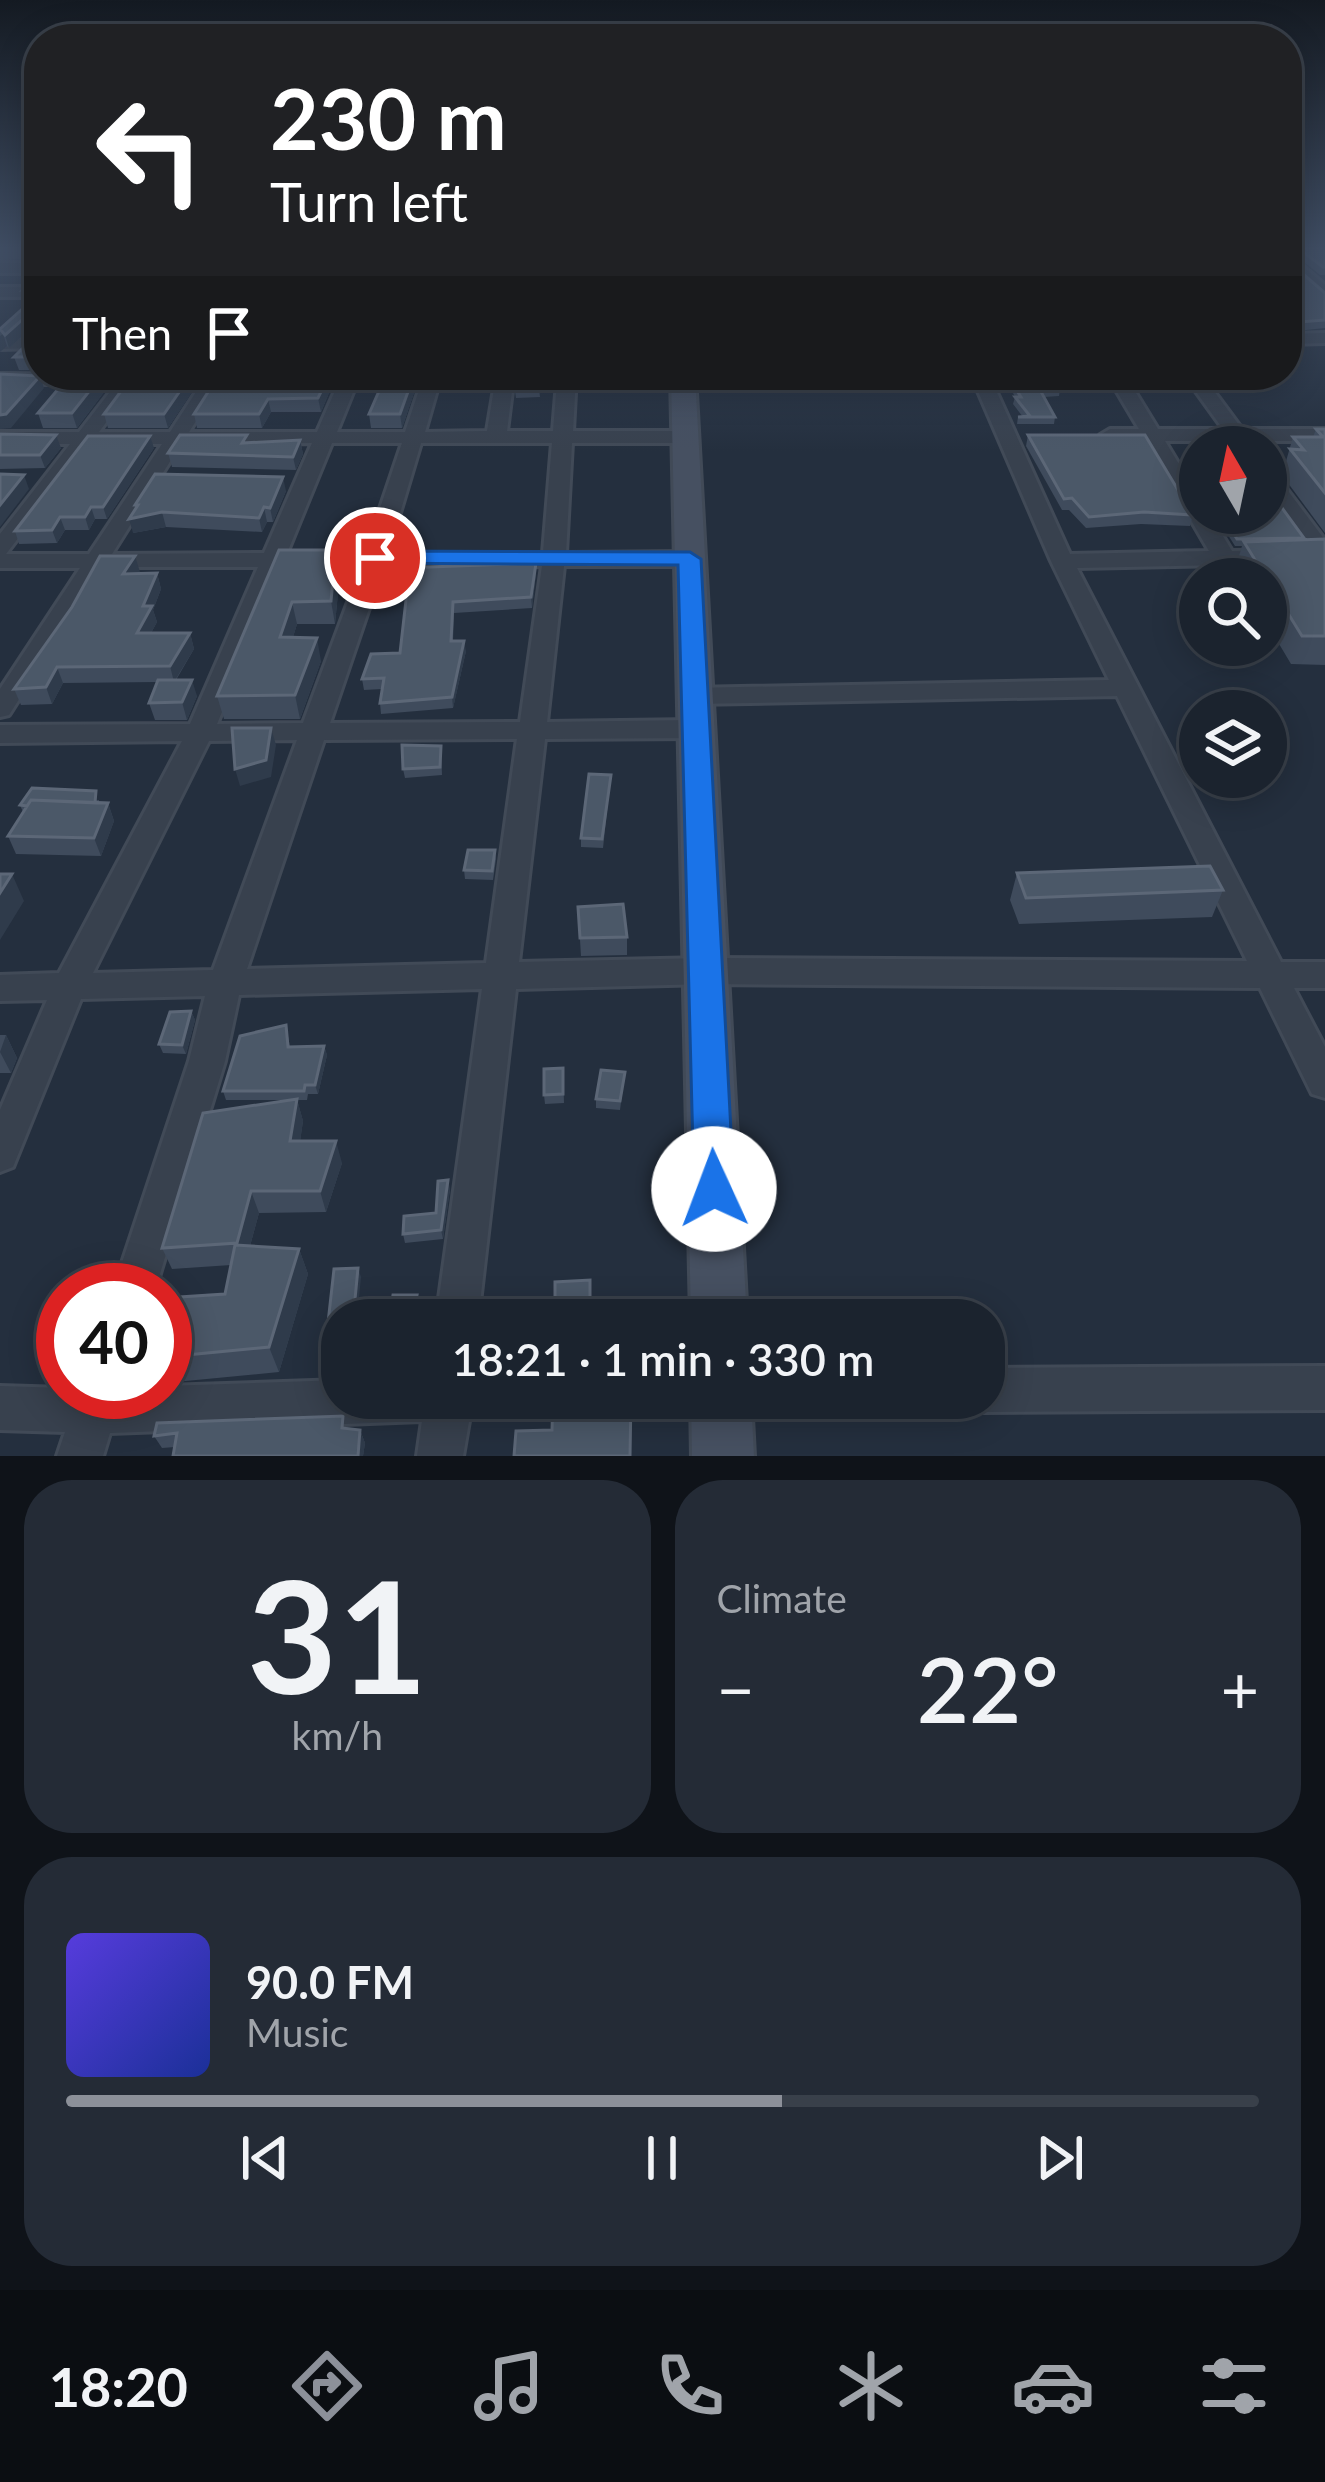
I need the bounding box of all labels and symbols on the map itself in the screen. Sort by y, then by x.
north arrow [1179,426,1287,534]
pin [324,507,426,609]
position arrow [651,1126,777,1252]
speed limit sign: 40 [36,1263,192,1419]

